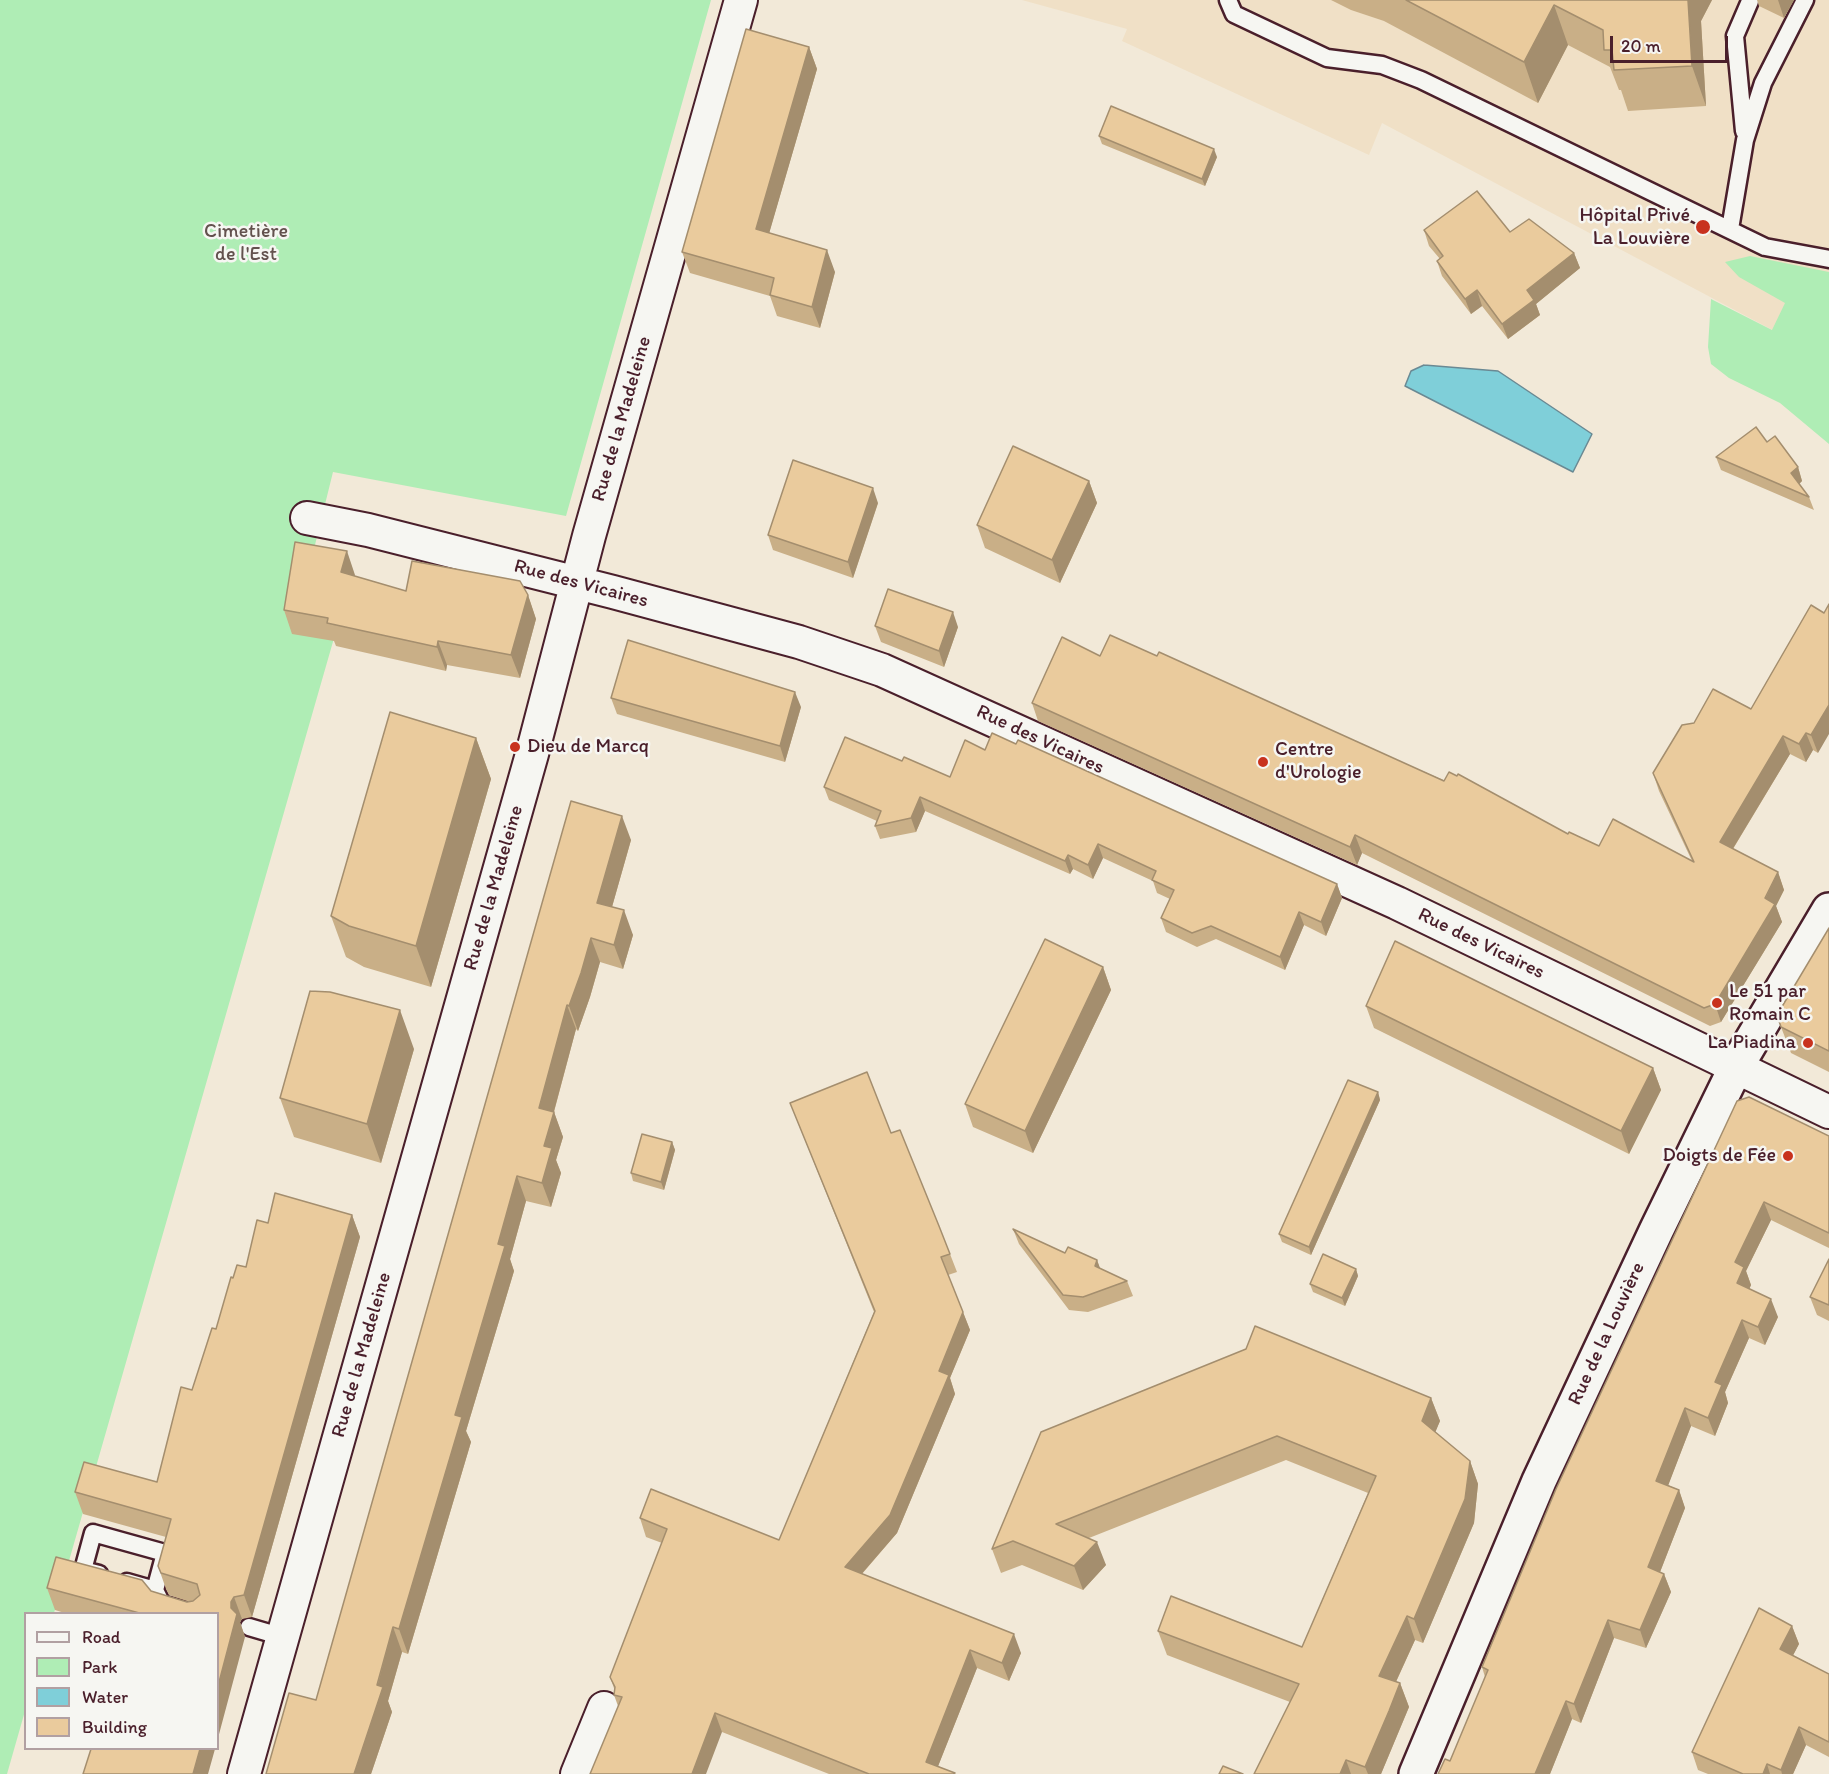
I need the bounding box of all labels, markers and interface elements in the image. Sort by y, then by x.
scale bar [1613,24,1732,62]
text: 20 m [1621,35,1661,57]
place label: Hôpital Privé La Louvière [1579,204,1690,251]
marker: Hôpital Privé La Louvière [1694,218,1712,236]
park label: Cimetière de l'Est [204,220,288,267]
street label: Rue de la Madeleine [587,334,657,504]
street label: Rue des Vicaires [511,555,651,613]
street label: Rue des Vicaires [972,700,1108,780]
place label: Dieu de Marcq [527,735,649,759]
place label: Centre d'Urologie [1275,738,1362,785]
marker: Dieu de Marcq [508,740,522,754]
marker: Centre d'Urologie [1256,755,1270,769]
street label: Rue de la Madeleine [459,803,529,973]
street label: Rue des Vicaires [1414,903,1548,985]
place label: Le 51 par Romain C [1729,980,1811,1027]
marker: Le 51 par Romain C [1710,996,1724,1010]
place label: La Piadina [1707,1031,1796,1055]
marker: La Piadina [1801,1036,1815,1050]
place label: Doigts de Fée [1662,1144,1776,1168]
marker: Doigts de Fée [1781,1149,1795,1163]
street label: Rue de la Louvière [1563,1259,1651,1409]
street label: Rue de la Madeleine [327,1270,397,1440]
legend [24,1612,219,1750]
text: Road [82,1626,121,1648]
text: Park [82,1656,117,1678]
text: Water [82,1686,128,1708]
text: Building [82,1716,147,1738]

